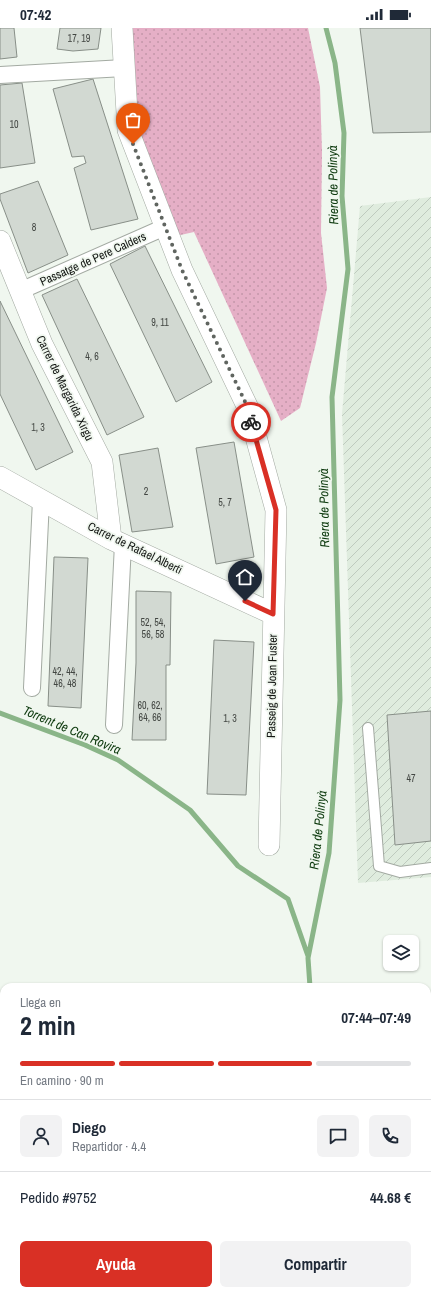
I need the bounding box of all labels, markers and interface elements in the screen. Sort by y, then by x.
text: 07:42 [20,4,51,25]
house number: 17, 19 [68,32,91,45]
pin [116,103,150,144]
icon: bag [122,109,144,131]
house number: 10 [9,118,19,131]
water label: Riera de Polinyà [324,145,342,225]
house number: 8 [32,221,37,234]
street label: Passatge de Pere Calders [37,228,149,290]
house number: 9, 11 [151,316,169,329]
street label: Carrer de Margarida Xirgu [33,333,97,443]
house number: 4, 6 [85,350,99,363]
courier [231,402,271,442]
icon: bike [240,411,262,433]
house number: 1, 3 [31,421,45,434]
water label: Riera de Polinyà [315,468,333,548]
house number: 2 [144,485,149,498]
house number: 5, 7 [218,496,232,509]
street label: Carrer de Rafael Alberti [85,518,185,578]
pin [228,560,262,601]
icon: home [234,566,256,588]
house number: 52, 54, 56, 58 [140,616,166,641]
street label: Passeig de Joan Fuster [263,633,281,738]
house number: 42, 44, 46, 48 [52,665,78,690]
house number: 60, 62, 64, 66 [137,699,163,724]
water label: Torrent de Can Rovira [21,702,124,758]
house number: 1, 3 [223,712,237,725]
house number: 47 [406,772,416,785]
water label: Riera de Polinyà [305,790,331,870]
map controls [383,935,419,971]
button: layers [383,935,419,971]
text: Llega en [20,994,61,1011]
text: 07:44–07:49 [341,1007,411,1028]
text: 2 min [20,1008,76,1043]
text: En camino · 90 m [20,1072,104,1089]
button: person [20,1115,62,1157]
button: chat [317,1115,359,1157]
button: phone [369,1115,411,1157]
text: Diego [72,1117,106,1138]
text: Repartidor · 4.4 [72,1138,146,1155]
text: Pedido #9752 [20,1187,97,1208]
text: 44.68 € [370,1187,411,1208]
button: Ayuda [20,1241,212,1287]
button: Compartir [220,1241,411,1287]

